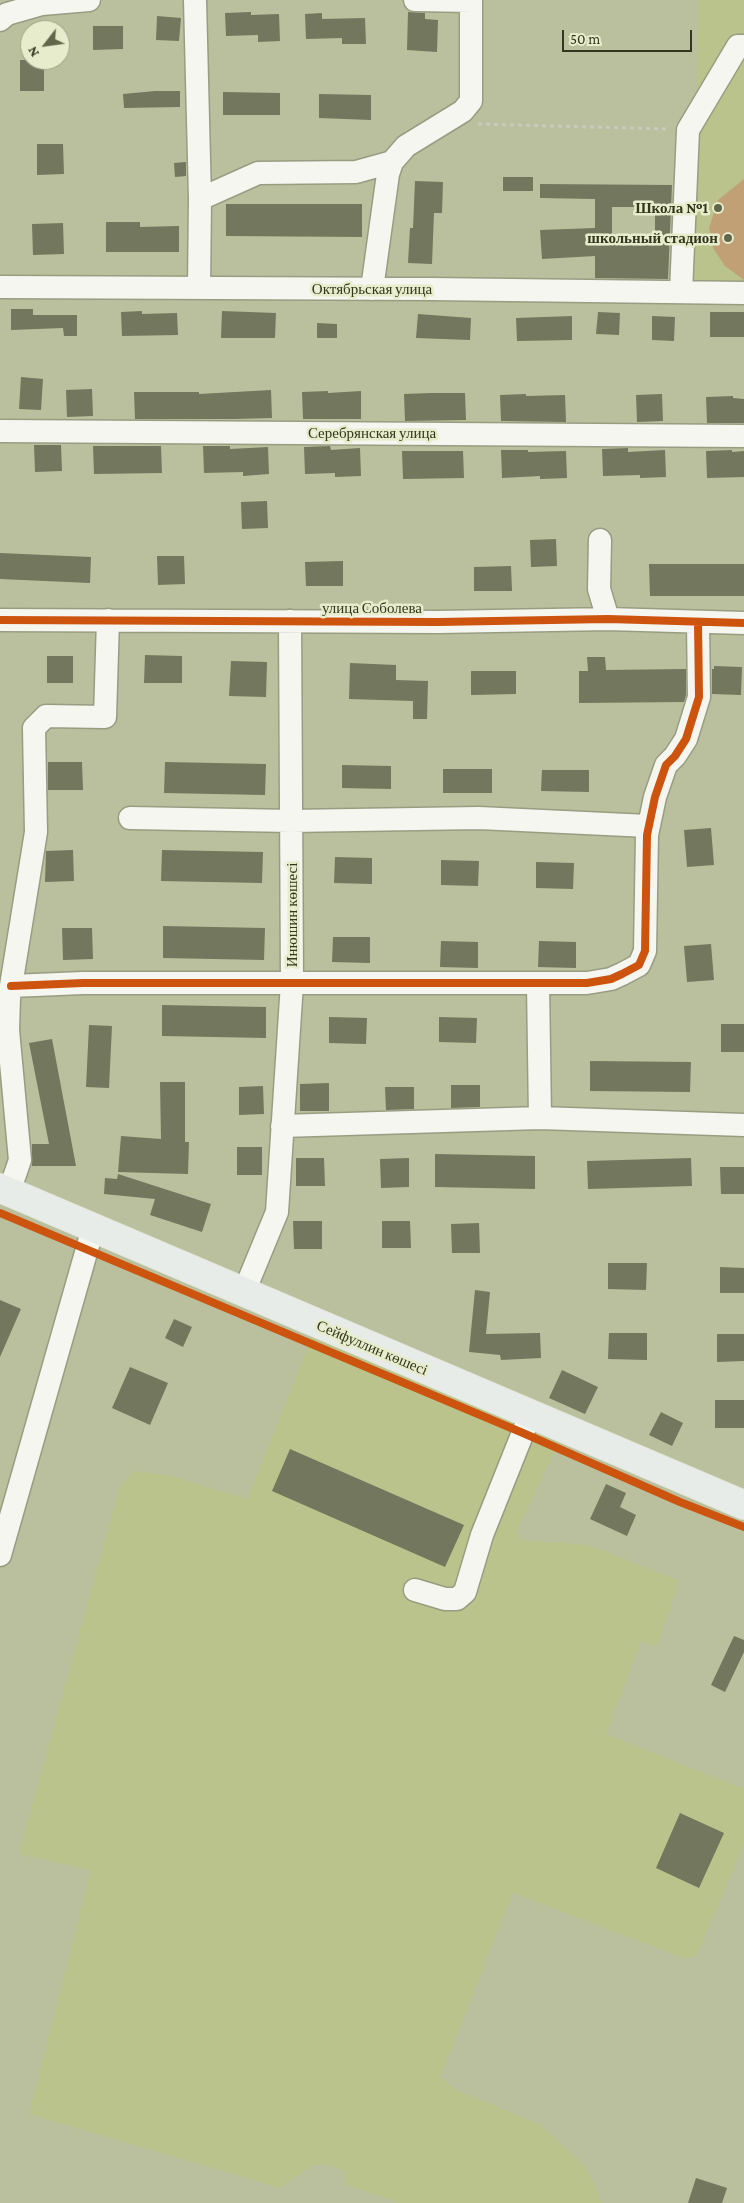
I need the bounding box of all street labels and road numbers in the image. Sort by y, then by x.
street label: Октябрьская улица [312,280,432,298]
street label: Серебрянская улица [308,424,436,442]
street label: улица Соболева [322,599,422,617]
street label: Инюшин көшесі [283,863,301,967]
street label: Сейфуллин көшесі [314,1316,430,1380]

